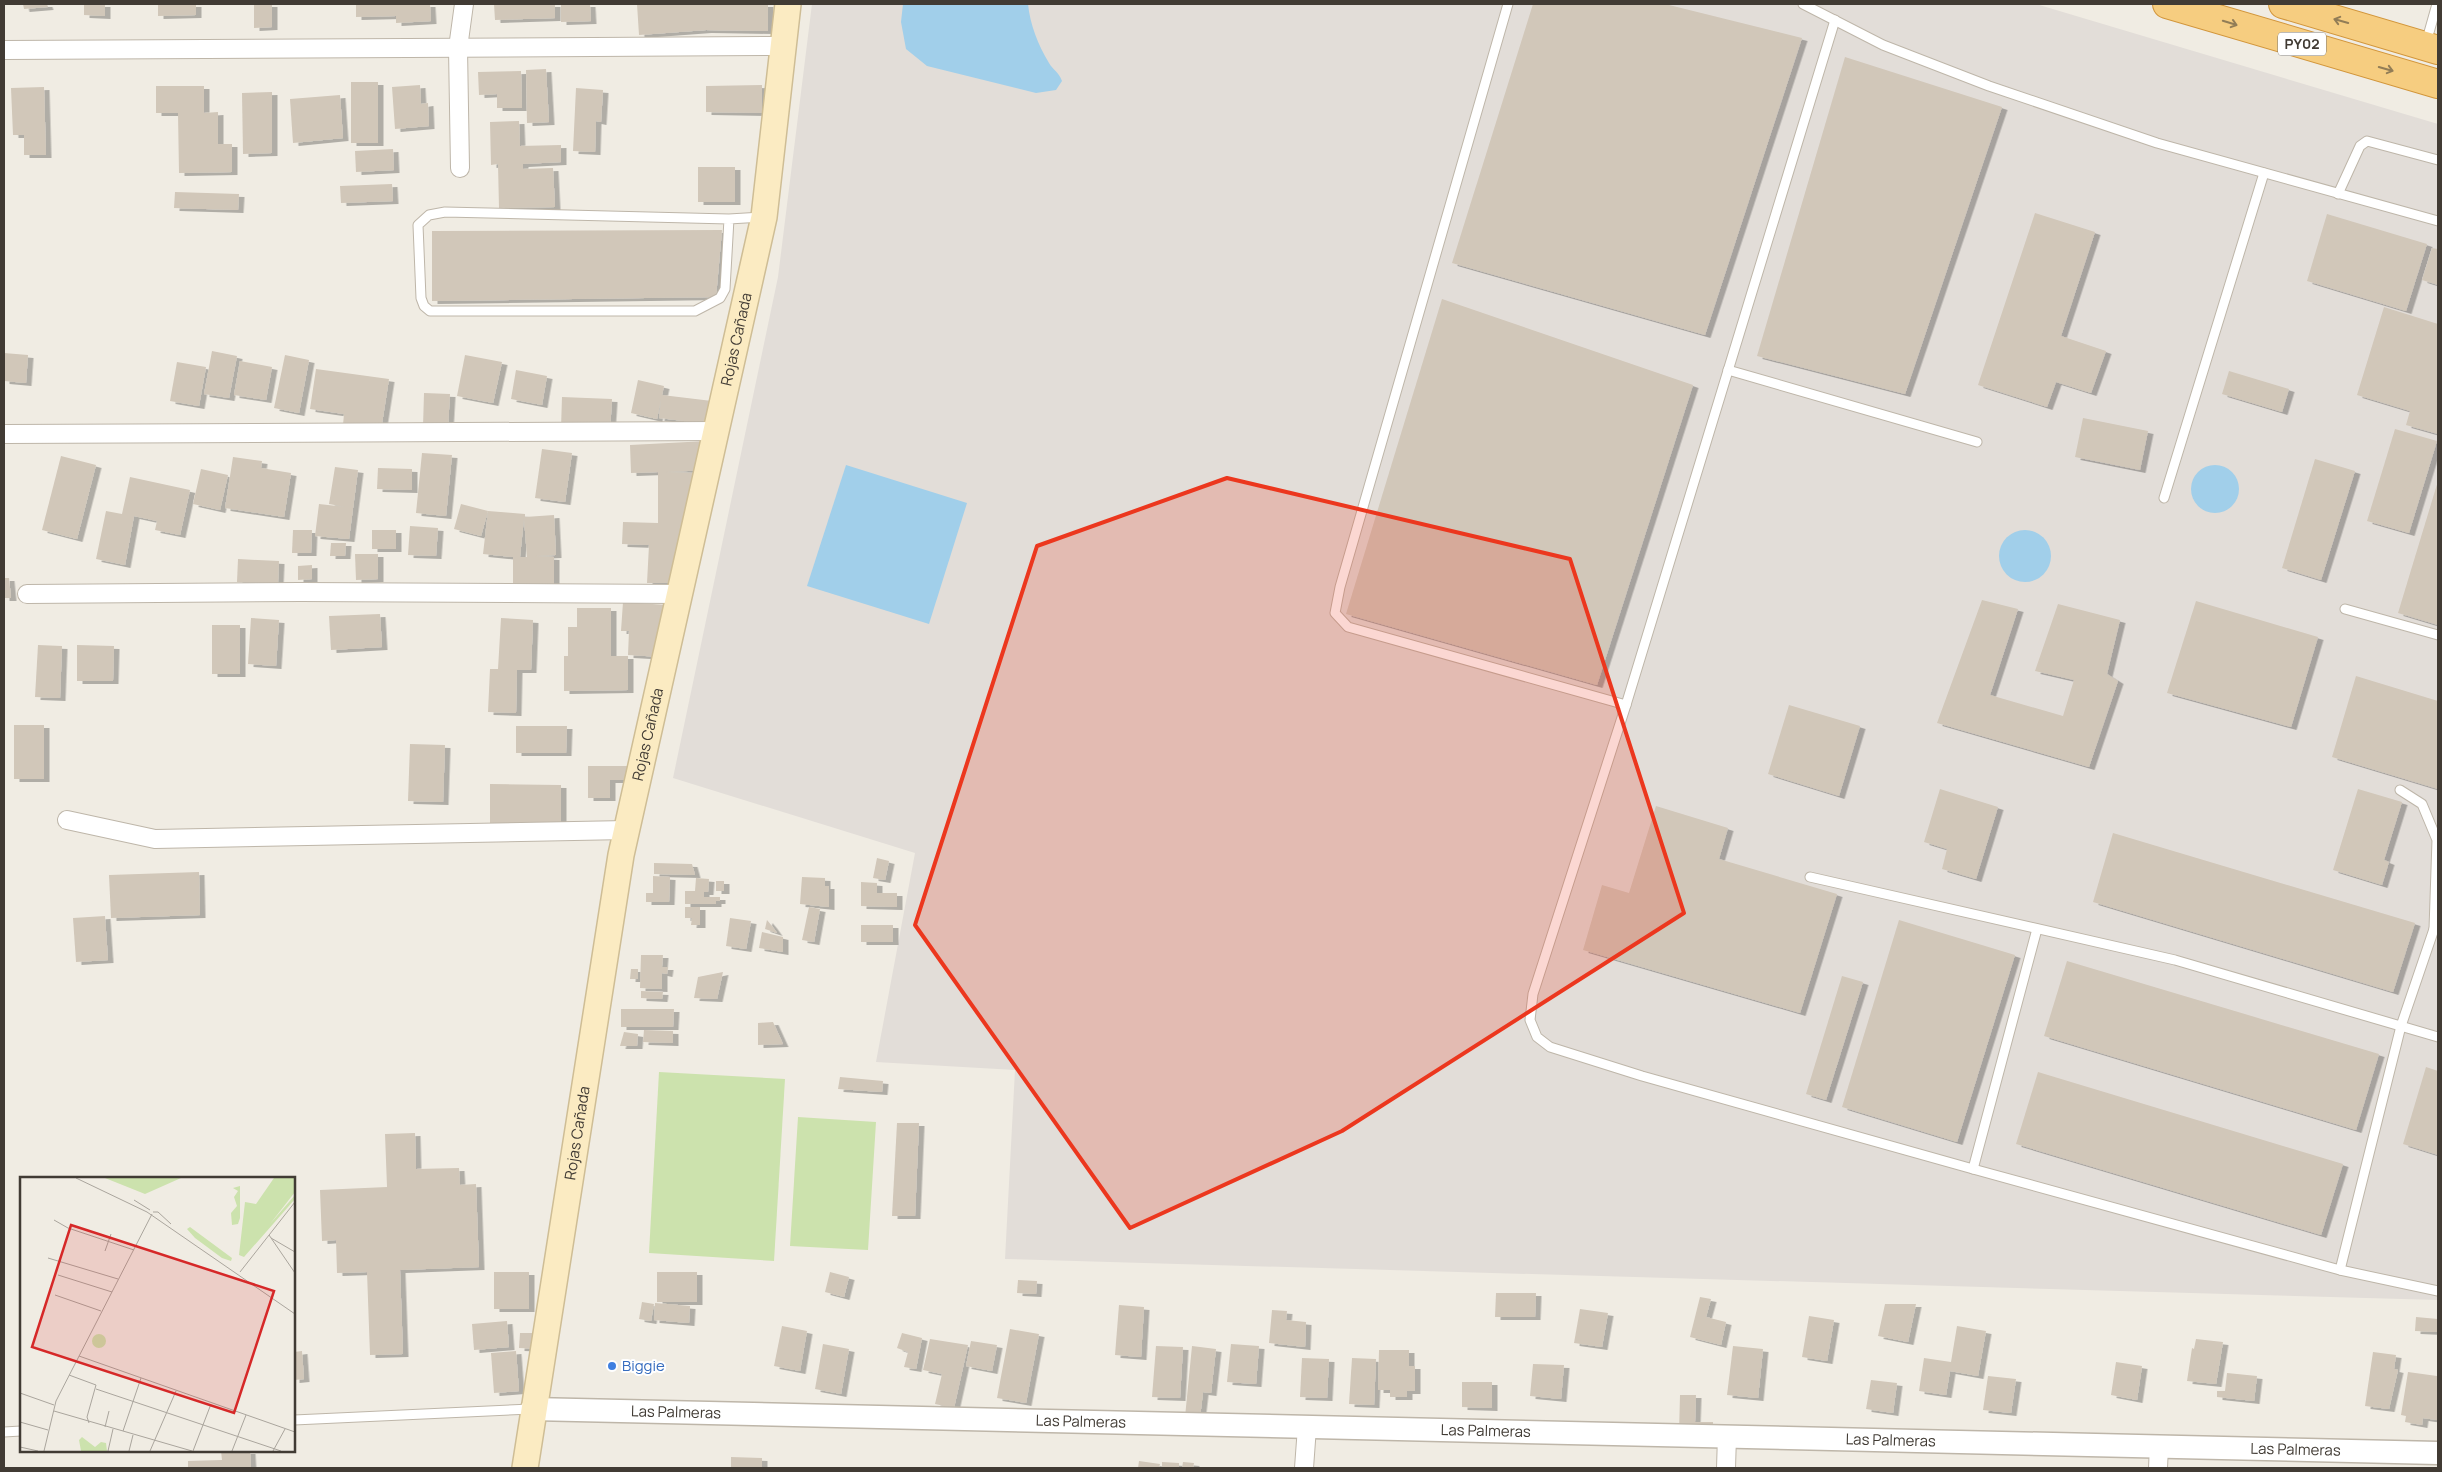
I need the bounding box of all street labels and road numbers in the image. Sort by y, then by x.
road number: PY02 [2278,33,2326,56]
street label: Rojas Cañada [715,291,757,388]
street label: Rojas Cañada [627,686,668,783]
street label: Rojas Cañada [559,1084,595,1182]
street label: Las Palmeras [631,1400,721,1423]
street label: Las Palmeras [1036,1410,1126,1433]
street label: Las Palmeras [1440,1419,1531,1442]
street label: Las Palmeras [1845,1428,1936,1451]
street label: Las Palmeras [2250,1438,2341,1461]

